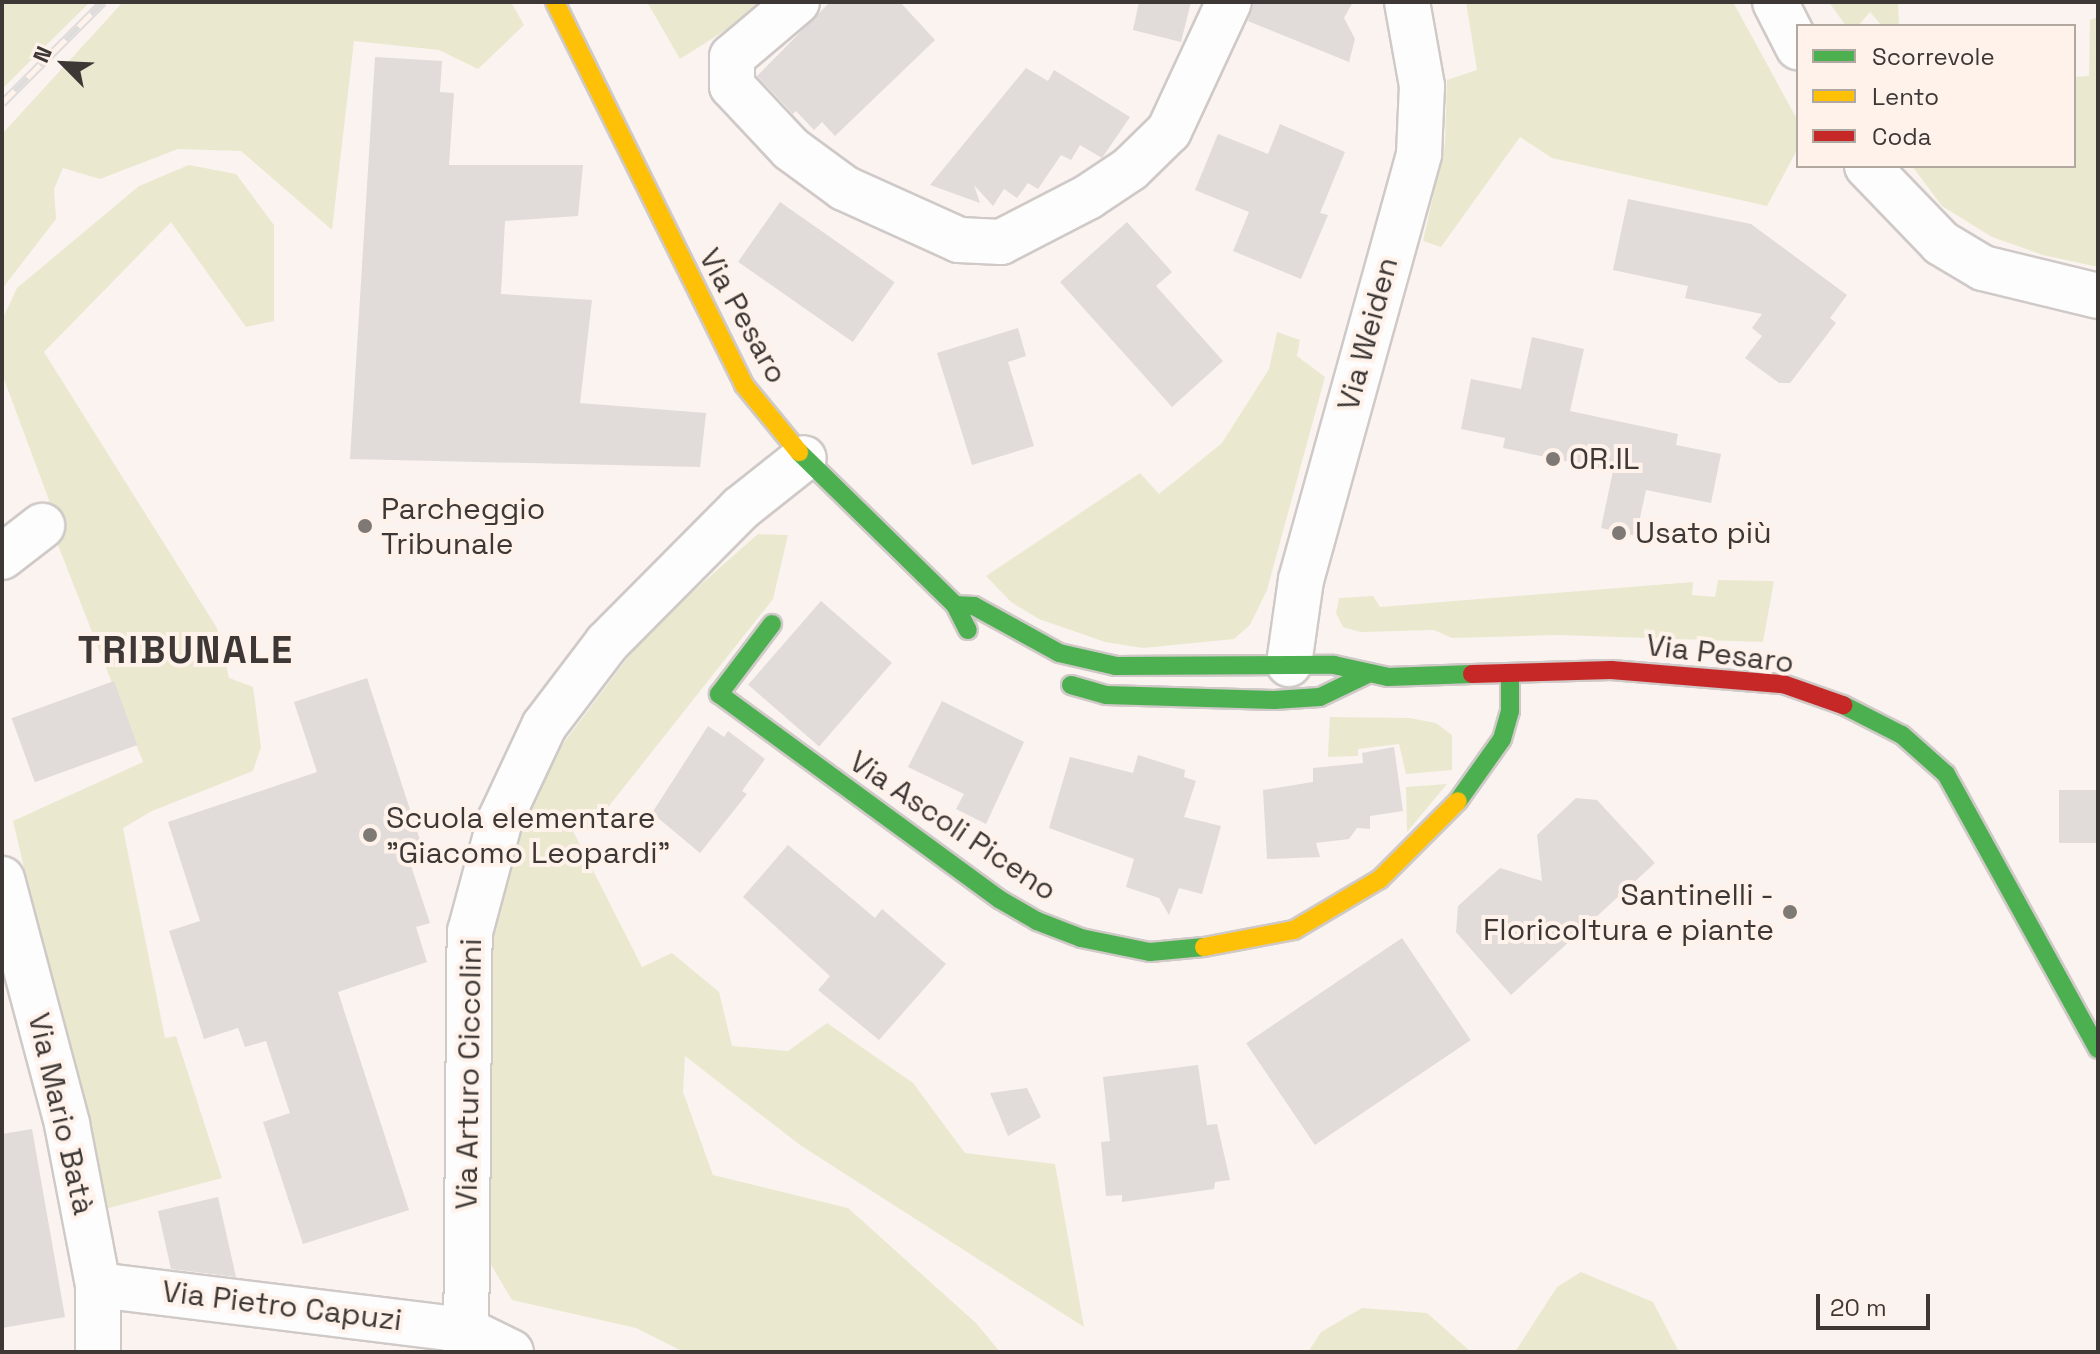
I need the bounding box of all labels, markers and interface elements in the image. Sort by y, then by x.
north arrow [24,24,104,104]
legend [1796,24,2076,168]
text: Scorrevole [1872,41,1995,72]
text: N [26,42,58,67]
text: Lento [1872,81,1939,112]
text: Coda [1872,121,1932,152]
street label: Via Pesaro [691,242,795,390]
street label: Via Weiden [1330,253,1406,415]
place label: OR.IL [1569,441,1639,477]
marker: OR.IL [1544,450,1562,468]
place label: Parcheggio Tribunale [381,491,545,562]
place label: Usato più [1635,515,1772,551]
marker: Parcheggio Tribunale [356,517,374,535]
marker: Usato più [1610,524,1628,542]
street label: Via Pesaro [1644,627,1796,681]
district label: TRIBUNALE [78,628,294,674]
street label: Via Ascoli Piceno [842,743,1064,909]
place label: Scuola elementare "Giacomo Leopardi" [386,800,670,870]
marker: Scuola elementare "Giacomo Leopardi" [361,826,379,844]
place label: Santinelli - Floricoltura e piante [1483,877,1774,948]
marker: Santinelli - Floricoltura e piante [1781,903,1799,921]
street label: Via Arturo Ciccolini [449,938,489,1210]
street label: Via Mario Batà [20,1010,102,1218]
street label: Via Pietro Capuzi [160,1273,404,1339]
scale bar [1820,1278,1934,1328]
text: 20 m [1830,1292,1887,1323]

